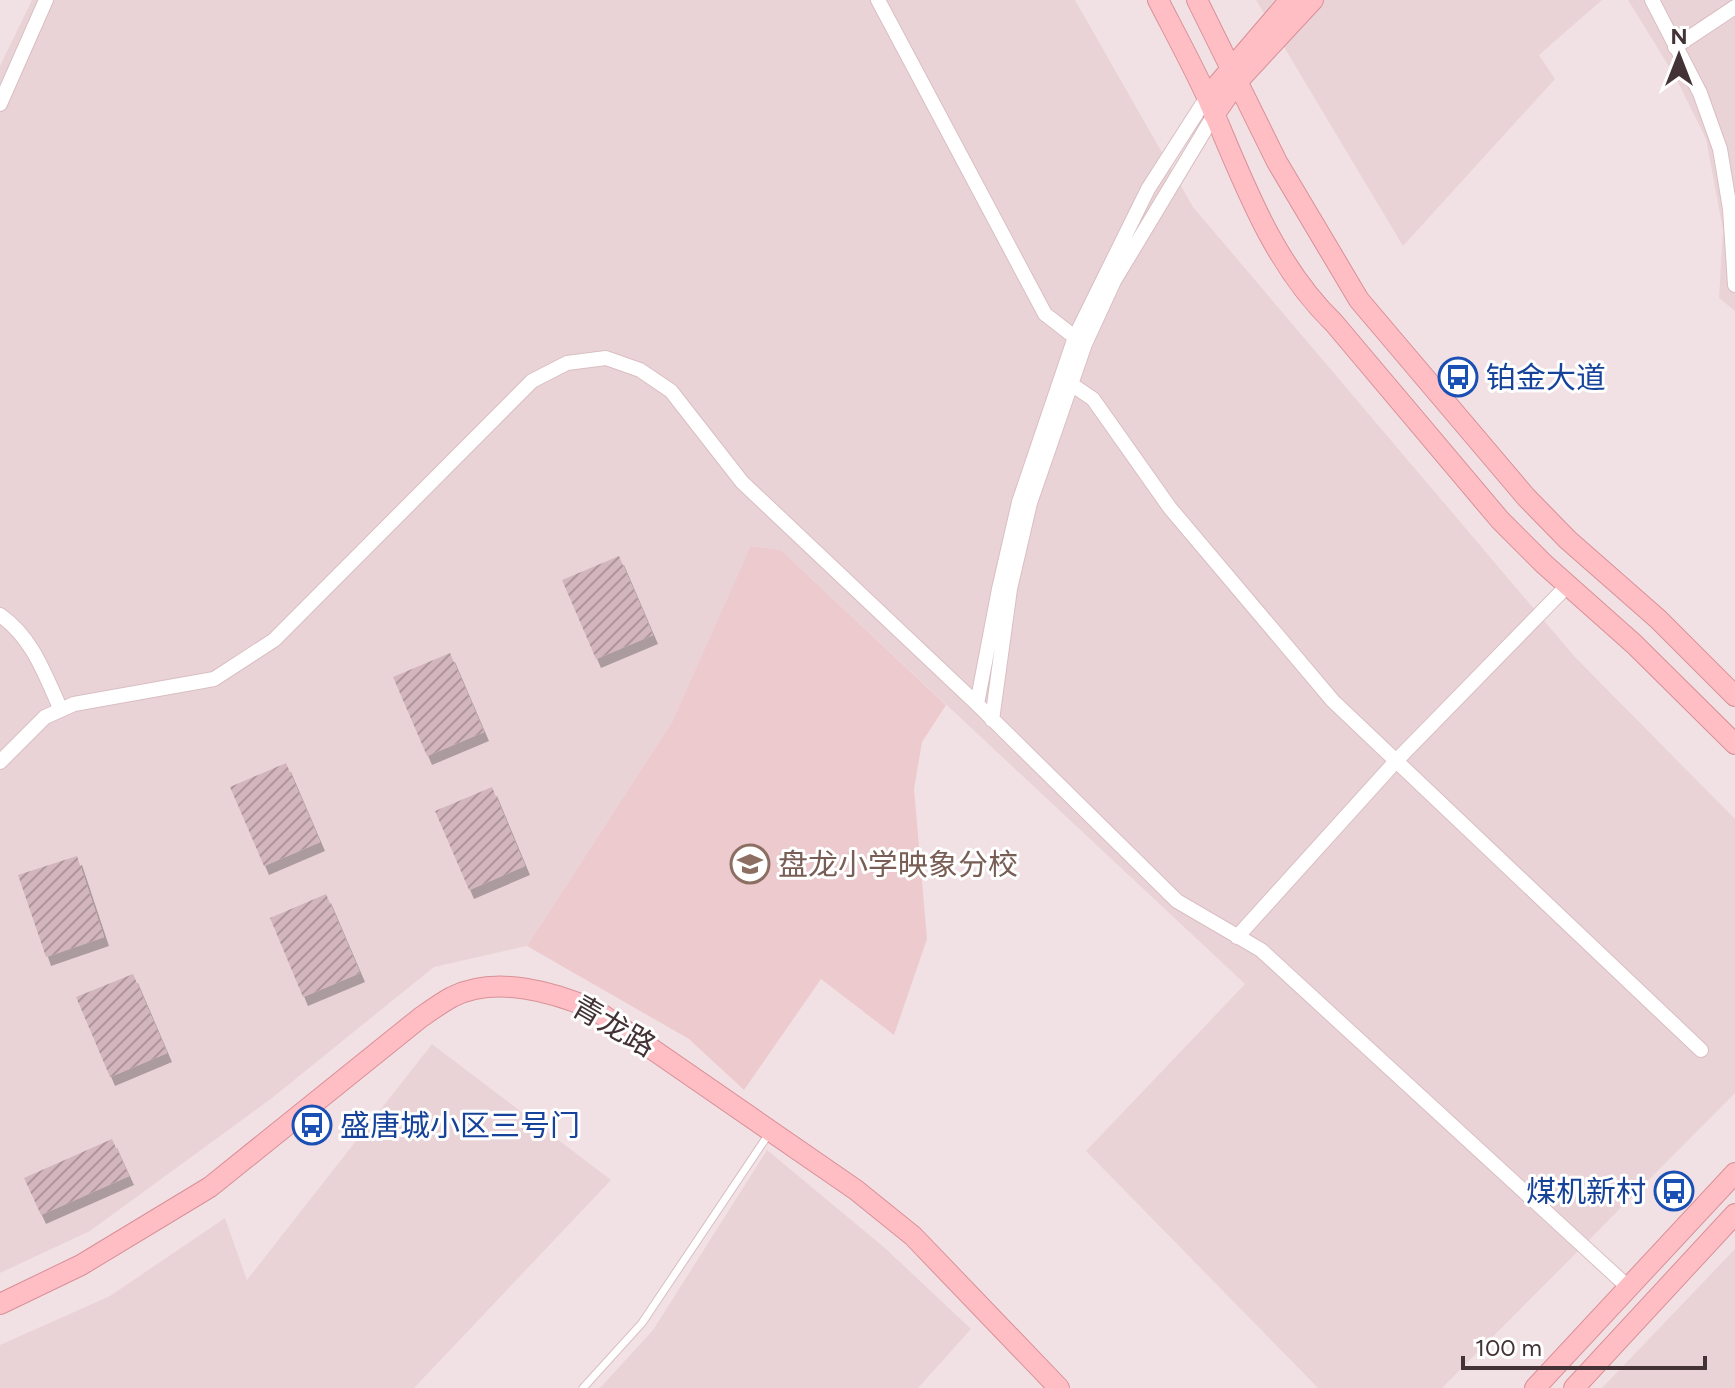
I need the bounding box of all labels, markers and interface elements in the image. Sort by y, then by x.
north arrow [1639,16,1719,96]
text: N [1670,23,1688,50]
bus stop icon: 铂金大道 [1437,356,1479,398]
place label: 铂金大道 [1486,359,1606,396]
school or university icon: 盘龙小学映象分校 [729,843,771,885]
place label: 盘龙小学映象分校 [778,846,1018,883]
street label: 青龙路 [566,987,662,1065]
bus stop icon: 盛唐城小区三号门 [291,1104,333,1146]
place label: 盛唐城小区三号门 [340,1107,580,1144]
bus stop icon: 煤机新村 [1653,1170,1695,1212]
place label: 煤机新村 [1526,1173,1646,1210]
scale bar [1463,1320,1705,1370]
text: 100 m [1475,1333,1542,1362]

